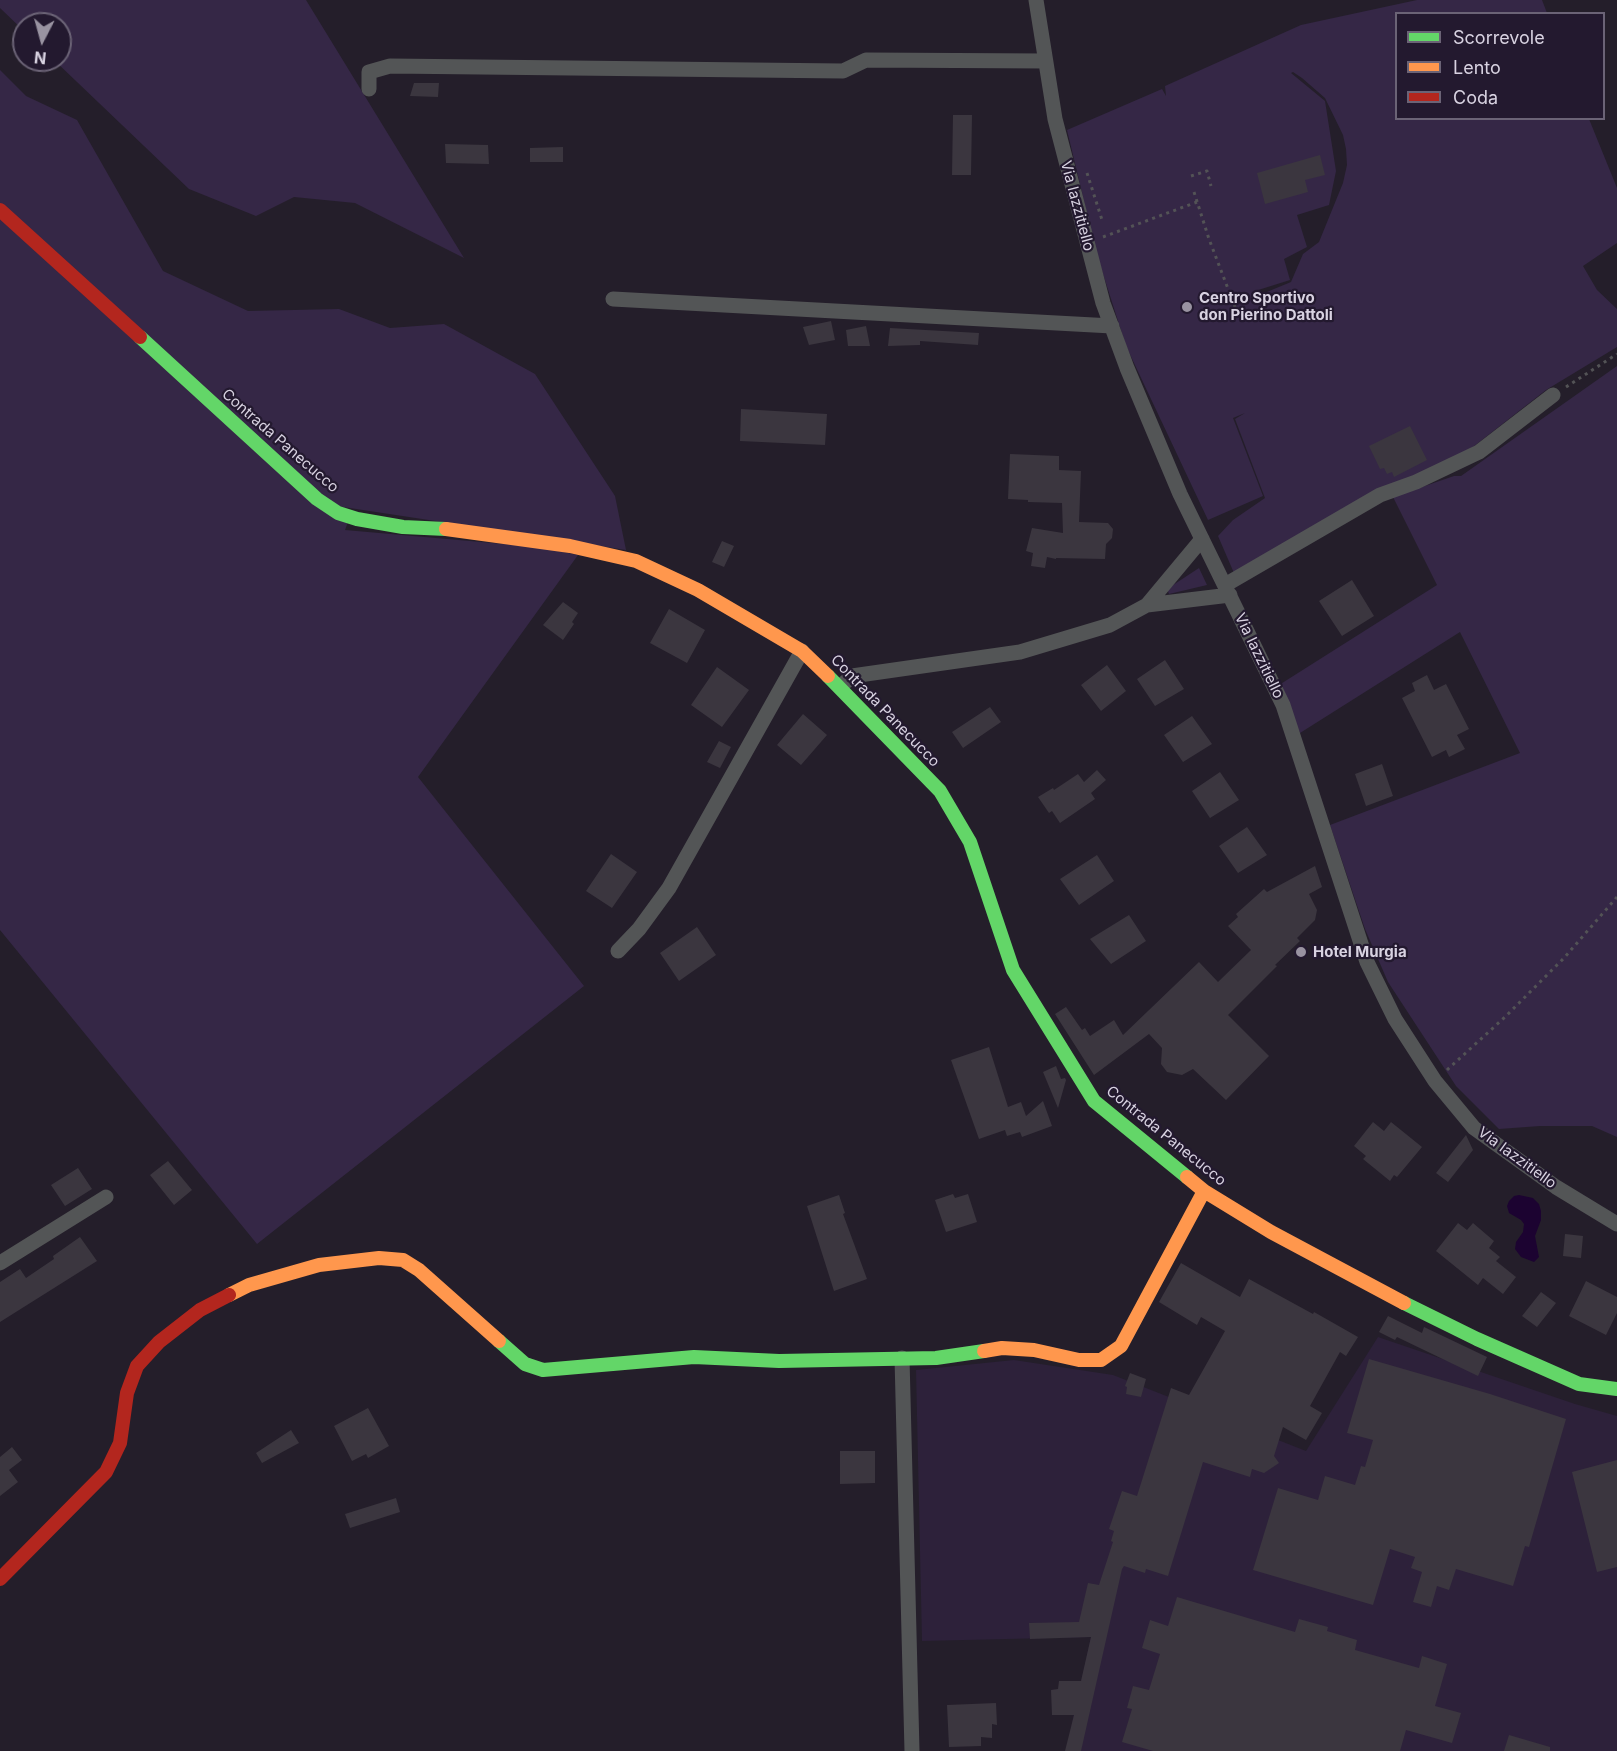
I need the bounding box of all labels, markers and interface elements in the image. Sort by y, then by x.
north arrow [12,12,72,72]
legend [1395,12,1605,120]
text: Scorrevole [1453,27,1545,48]
text: N [33,47,47,68]
text: Lento [1453,57,1501,78]
text: Coda [1453,87,1498,108]
street label: Via Iazzitiello [1056,159,1098,253]
place label: Centro Sportivo don Pierino Dattoli [1199,289,1333,324]
marker: Centro Sportivo don Pierino Dattoli [1180,300,1194,314]
street label: Contrada Panecucco [218,385,342,497]
street label: Via Iazzitiello [1231,610,1287,702]
street label: Contrada Panecucco [827,651,943,771]
place label: Hotel Murgia [1313,943,1407,961]
marker: Hotel Murgia [1294,945,1308,959]
street label: Contrada Panecucco [1103,1082,1229,1190]
street label: Via Iazzitiello [1474,1123,1560,1193]

